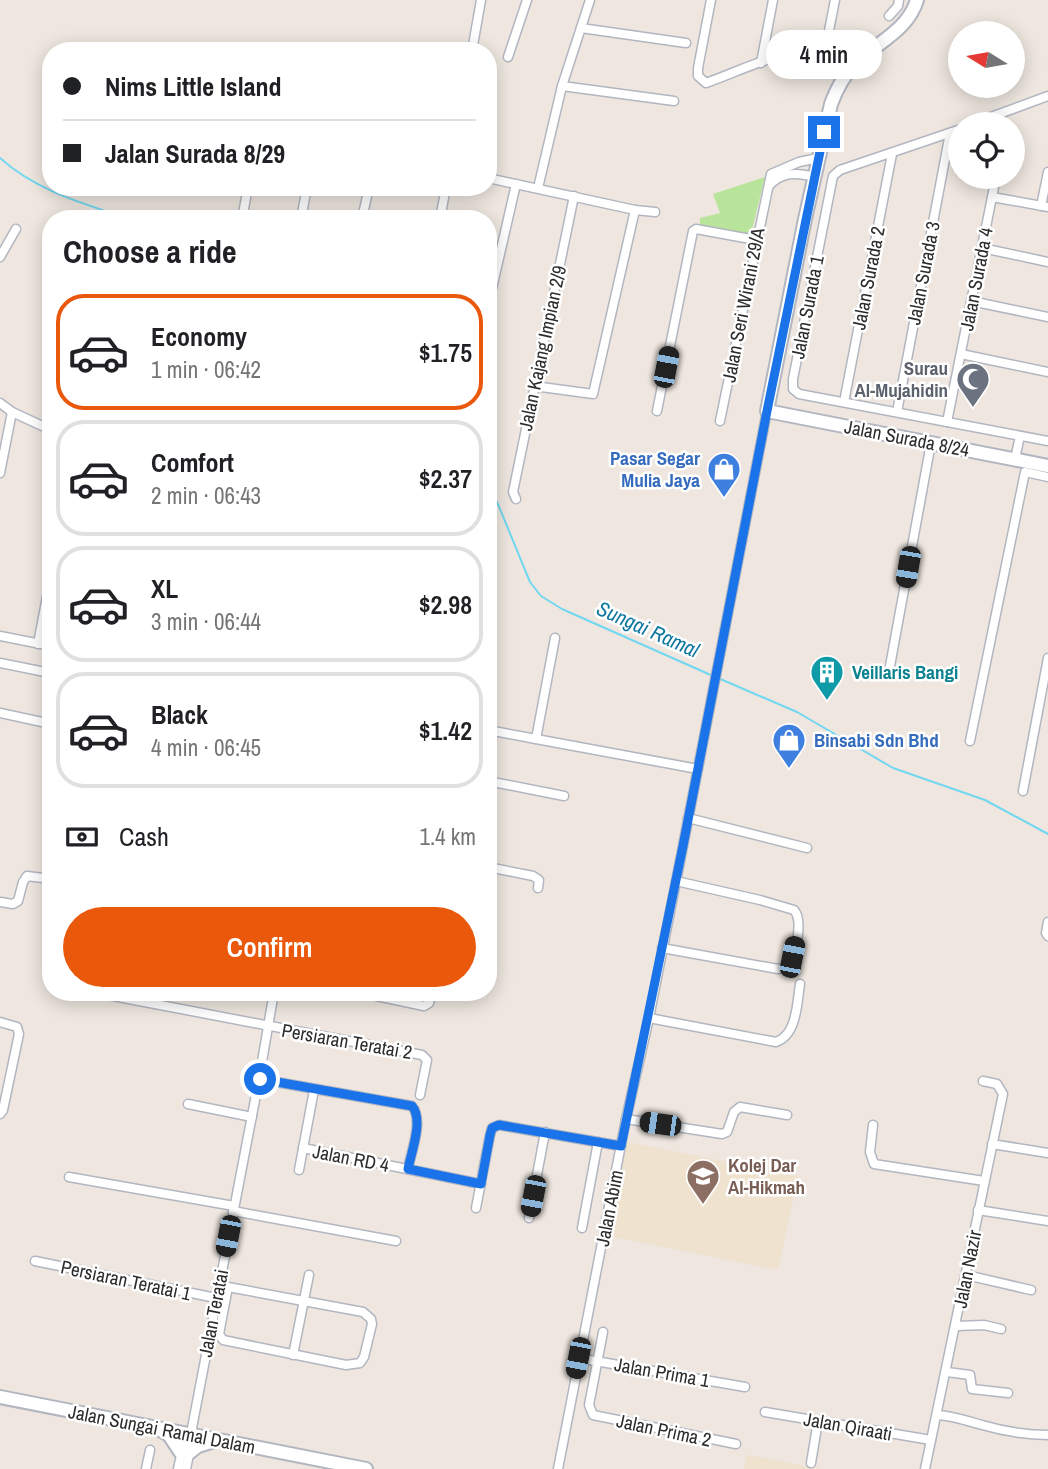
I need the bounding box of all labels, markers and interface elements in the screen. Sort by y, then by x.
north arrow [948,21,1026,98]
map controls [948,21,1025,189]
callout: 4 min [766,31,882,80]
text: 4 min [800,39,848,70]
text: Nims Little Island [105,69,282,104]
button: locate [948,112,1025,189]
route end [808,116,840,148]
text: Jalan Surada 8/29 [105,136,285,171]
street label: Jalan Surada 3 [900,219,946,327]
street label: Jalan Surada 2 [845,224,891,332]
street label: Jalan Seri Wirani 29/A [715,225,771,384]
street label: Jalan Surada 4 [953,225,999,333]
text: Choose a ride [63,230,237,273]
street label: Jalan Surada 1 [784,253,830,361]
street label: Jalan Kajang Impian 2/9 [512,263,572,433]
text: Economy [151,319,247,354]
icon: car [67,321,130,384]
text: $1.75 [419,335,472,370]
car [652,344,681,390]
text: 1 min · 06:42 [151,354,261,385]
place label: Surau Al-Mujahidin [855,355,948,403]
mosque icon: Surau Al-Mujahidin [954,360,992,409]
street label: Jalan Surada 8/24 [842,413,972,463]
text: Comfort [151,445,234,480]
place label: Pasar Segar Mulia Jaya [610,445,700,493]
icon: car [67,447,130,510]
shop icon: Pasar Segar Mulia Jaya [705,450,743,499]
text: $2.37 [419,461,472,496]
text: 2 min · 06:43 [151,480,261,511]
car [895,544,922,590]
text: XL [151,571,178,606]
icon: car [67,573,130,636]
text: $2.98 [419,587,472,622]
water label: Sungai Ramal [592,594,705,665]
text: 3 min · 06:44 [151,606,261,637]
building icon: Veillaris Bangi [808,653,846,702]
place label: Veillaris Bangi [852,659,958,685]
text: Black [151,697,208,732]
icon: car [67,699,130,762]
text: $1.42 [419,713,472,748]
shop icon: Binsabi Sdn Bhd [770,721,808,770]
place label: Binsabi Sdn Bhd [814,727,939,753]
text: 4 min · 06:45 [151,732,261,763]
icon: cash [63,818,101,856]
text: Cash [119,819,169,854]
text: 1.4 km [419,821,476,852]
button: Confirm [63,907,476,987]
car [778,934,807,980]
street label: Persiaran Teratai 2 [280,1017,414,1065]
route start [244,1063,276,1095]
car [638,1111,683,1137]
street label: Jalan RD 4 [311,1138,392,1178]
place label: Kolej Dar Al-Hikmah [728,1152,805,1200]
school or university icon: Kolej Dar Al-Hikmah [684,1157,722,1206]
street label: Jalan Abim [589,1168,629,1248]
car [519,1173,548,1219]
car [214,1213,243,1259]
street label: Jalan Nazir [947,1227,987,1310]
street label: Persiaran Teratai 1 [59,1254,194,1307]
street label: Jalan Teratai [192,1267,234,1359]
car [564,1335,593,1381]
street label: Jalan Prima 1 [612,1351,712,1393]
street label: Jalan Sungai Ramal Dalam [66,1398,258,1460]
street label: Jalan Qiraati [802,1405,894,1447]
street label: Jalan Prima 2 [614,1407,714,1453]

